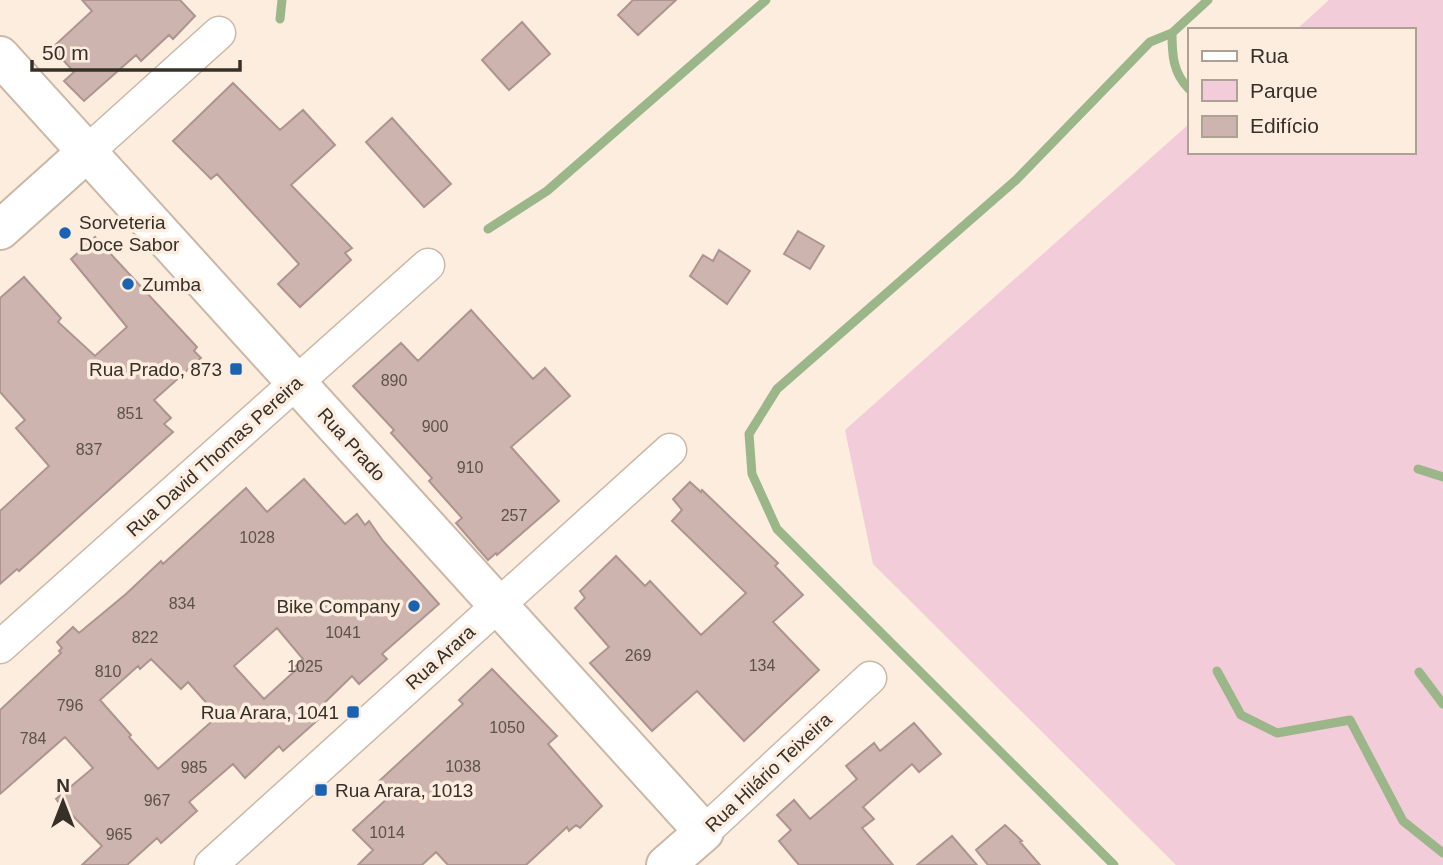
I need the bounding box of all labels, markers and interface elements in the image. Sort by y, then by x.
scale bar [32,28,240,72]
legend [1188,28,1415,154]
text: 50 m [42,41,89,64]
text: Rua [1250,44,1289,67]
text: Parque [1250,79,1318,102]
text: Edifício [1250,114,1319,137]
place label: Sorveteria Doce Sabor [79,212,180,255]
marker: Sorveteria Doce Sabor [57,225,73,241]
place label: Zumba [142,274,202,295]
marker: Zumba [120,276,136,292]
place label: Rua Prado, 873 [89,359,222,380]
marker: Rua Prado, 873 [228,361,244,377]
street label: Rua David Thomas Pereira [122,372,307,541]
house number: 890 [381,372,407,389]
street label: Rua Prado [313,404,390,485]
house number: 851 [117,405,143,422]
house number: 900 [422,418,448,435]
house number: 837 [76,441,102,458]
house number: 910 [457,459,483,476]
house number: 257 [501,507,527,524]
house number: 1028 [239,529,275,546]
house number: 834 [169,595,195,612]
place label: Bike Company [276,596,400,617]
marker: Bike Company [406,598,422,614]
street label: Rua Arara [402,621,479,694]
house number: 1041 [325,624,361,641]
house number: 822 [132,629,158,646]
house number: 269 [625,647,651,664]
house number: 134 [749,657,775,674]
house number: 1025 [287,658,323,675]
house number: 810 [95,663,121,680]
house number: 796 [57,697,83,714]
place label: Rua Arara, 1041 [201,702,339,723]
marker: Rua Arara, 1041 [345,704,361,720]
street label: Rua Hilário Teixeira [701,708,836,836]
house number: 1050 [489,719,525,736]
house number: 784 [20,730,46,747]
house number: 1038 [445,758,481,775]
house number: 985 [181,759,207,776]
north arrow [28,767,98,837]
text: N [56,775,70,796]
place label: Rua Arara, 1013 [335,780,473,801]
marker: Rua Arara, 1013 [313,782,329,798]
house number: 967 [144,792,170,809]
house number: 1014 [369,824,405,841]
house number: 965 [106,826,132,843]

